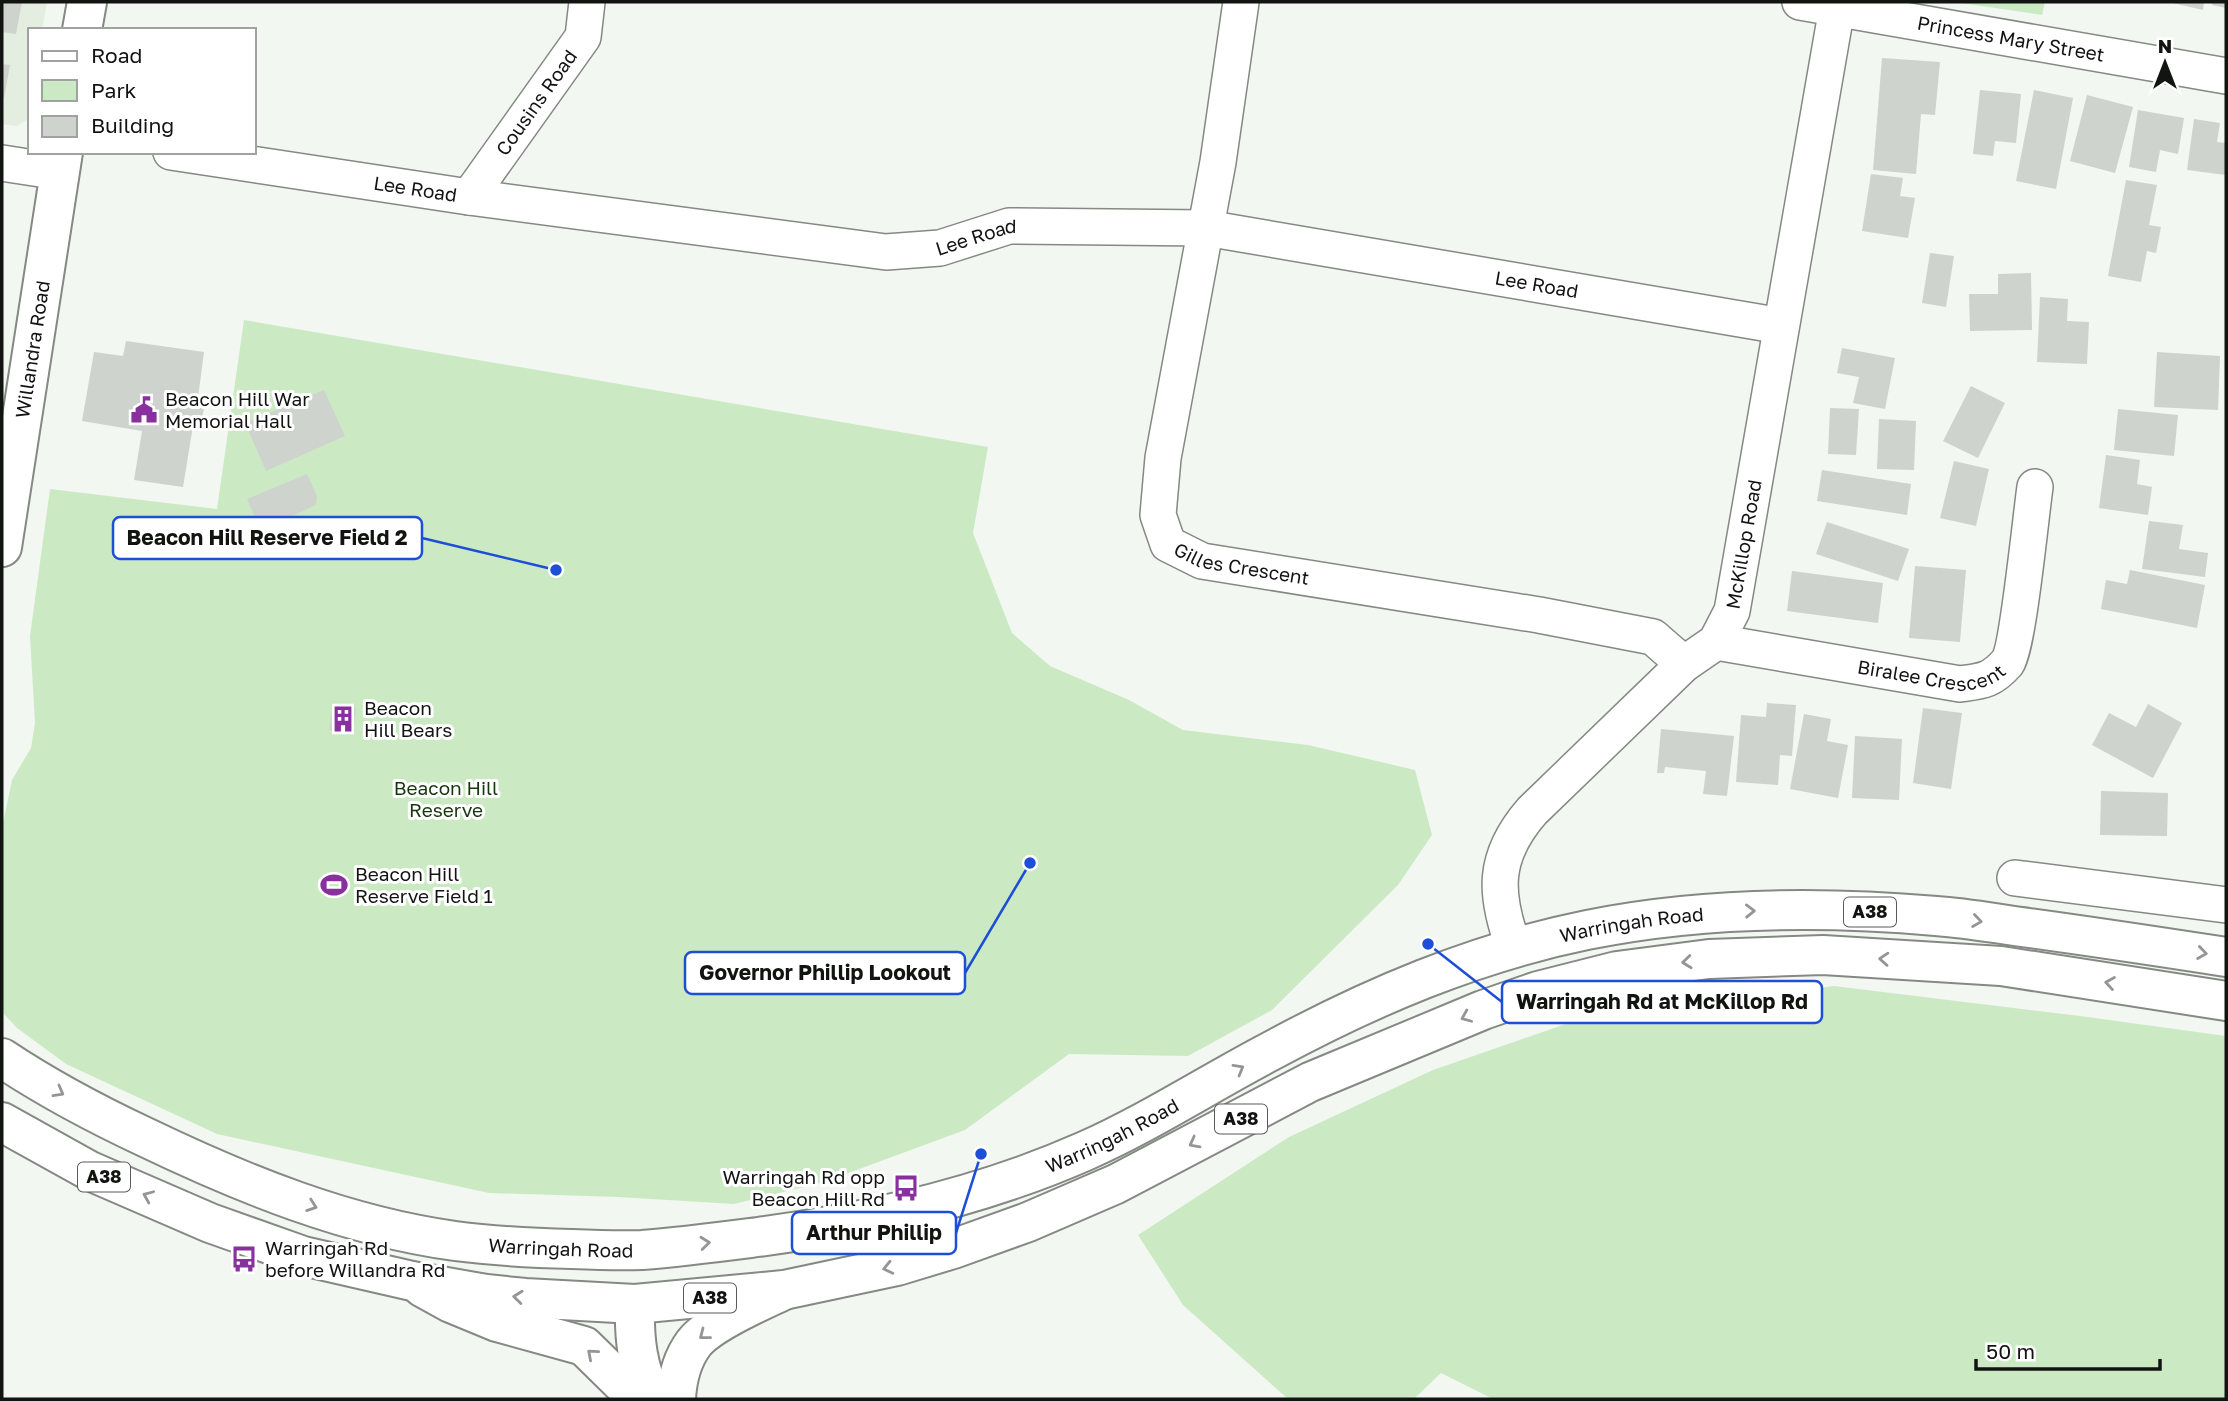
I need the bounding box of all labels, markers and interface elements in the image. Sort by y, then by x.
street label: Princess Mary Street [1915,11,2106,66]
legend [28,28,256,154]
north arrow [2130,28,2200,98]
text: N [2158,34,2172,57]
text: Road [91,42,142,68]
street label: Cousins Road [491,45,581,159]
text: Park [91,77,137,103]
text: Building [91,112,174,138]
street label: Lee Road [372,171,459,206]
street label: Lee Road [932,214,1017,260]
street label: Lee Road [1493,265,1580,302]
street label: Willandra Road [10,279,54,420]
place label: Beacon Hill War Memorial Hall [165,387,310,432]
public building icon: Beacon Hill War Memorial Hall [129,395,159,425]
street label: McKillop Road [1721,478,1766,611]
callout: Beacon Hill Reserve Field 2 [113,517,422,559]
text: Beacon Hill Reserve Field 2 [127,524,408,550]
street label: Gilles Crescent [1171,537,1311,589]
street label: Biralee Crescent [1856,655,2010,695]
place label: Beacon Hill Bears [364,696,452,741]
building icon: Beacon Hill Bears [328,704,358,734]
park label: Beacon Hill Reserve [394,776,498,821]
place label: Beacon Hill Reserve Field 1 [355,862,493,907]
sports icon: Beacon Hill Reserve Field 1 [319,870,349,900]
road number: A38 [1844,897,1896,926]
street label: Warringah Road [1557,902,1704,947]
one-way arrow [1745,903,1756,919]
one-way arrow [1971,913,1983,928]
one-way arrow [2196,945,2208,960]
one-way arrow [1879,951,1890,966]
callout: Governor Phillip Lookout [685,952,965,994]
one-way arrow [1682,954,1693,969]
text: Governor Phillip Lookout [699,959,951,985]
one-way arrow [2104,976,2116,991]
callout: Warringah Rd at McKillop Rd [1502,981,1822,1023]
text: Warringah Rd at McKillop Rd [1516,988,1808,1014]
one-way arrow [1461,1009,1474,1023]
one-way arrow [1231,1064,1244,1077]
one-way arrow [52,1084,64,1097]
street label: Warringah Road [1042,1093,1182,1177]
road number: A38 [1215,1104,1267,1134]
one-way arrow [1188,1135,1201,1148]
road number: A38 [78,1162,130,1192]
place label: Warringah Rd opp Beacon Hill Rd [722,1165,885,1210]
bus stop icon: Warringah Rd opp Beacon Hill Rd [891,1173,921,1203]
one-way arrow [143,1190,155,1204]
one-way arrow [306,1198,318,1212]
callout: Arthur Phillip [792,1212,956,1254]
text: Arthur Phillip [806,1219,942,1245]
street label: Warringah Road [487,1233,633,1261]
place label: Warringah Rd before Willandra Rd [265,1236,445,1281]
one-way arrow [699,1236,711,1251]
bus stop icon: Warringah Rd before Willandra Rd [229,1244,259,1274]
one-way arrow [882,1259,894,1274]
road number: A38 [684,1283,736,1312]
one-way arrow [512,1290,524,1305]
one-way arrow [699,1327,711,1340]
scale bar [1976,1328,2160,1372]
text: 50 m [1986,1338,2035,1364]
one-way arrow [588,1350,601,1362]

